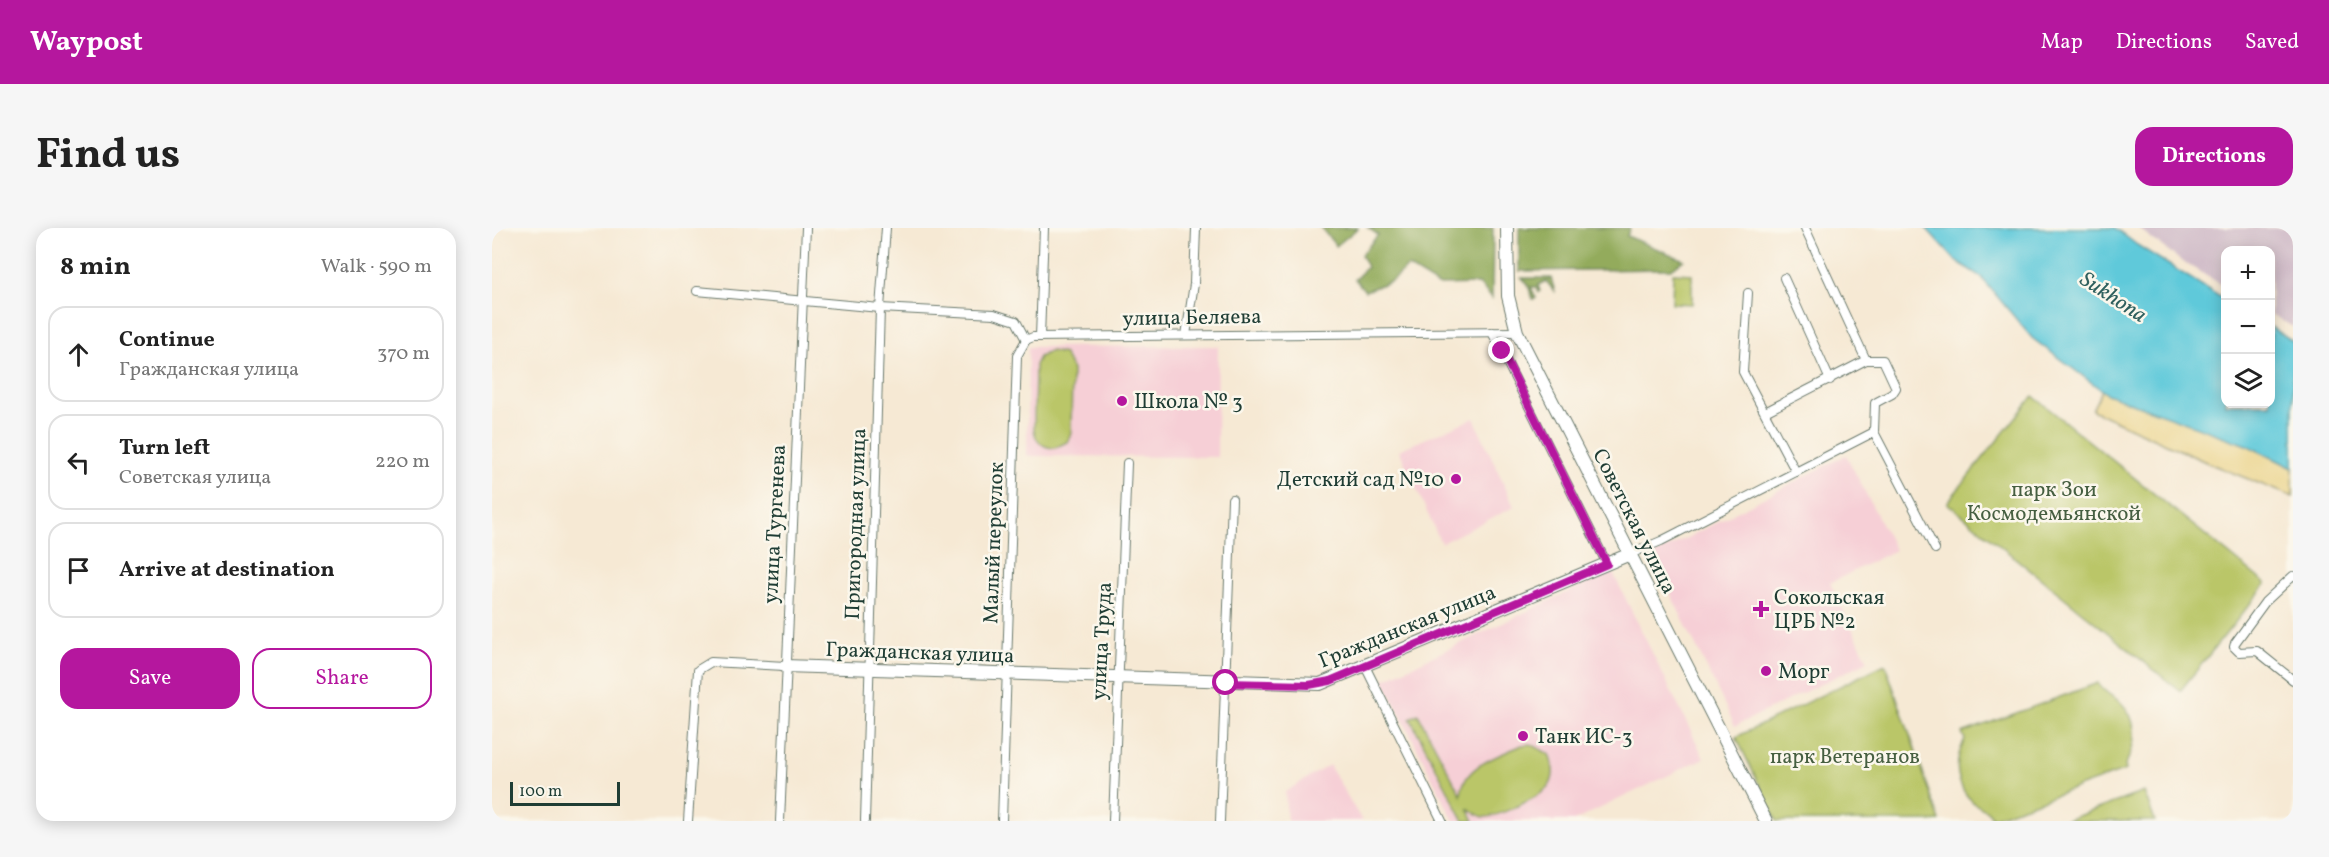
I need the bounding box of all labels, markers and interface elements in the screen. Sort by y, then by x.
text: Waypost [30,23,143,62]
text: Map [2041,28,2083,57]
text: Directions [2116,28,2212,57]
text: Saved [2245,28,2299,57]
text: Find us [36,127,180,186]
button: Directions [2135,127,2293,186]
map controls [2221,246,2275,408]
button: + [2221,246,2275,300]
text: 8 min [60,249,131,285]
text: Walk · 590 m [321,253,432,281]
water label: Sukhona [2073,265,2152,331]
button: − [2221,300,2275,354]
street label: улица Беляева [1122,303,1262,334]
text: Continue [119,325,215,356]
route end [1488,337,1514,363]
icon: ahead [62,338,95,371]
text: 370 m [377,340,430,368]
button: layers [2221,354,2275,408]
text: Гражданская улица [119,356,299,384]
place label: Школа № 3 [1134,388,1243,417]
marker: Школа № 3 [1115,394,1129,408]
street label: Пригородная улица [839,428,874,620]
text: Turn left [119,433,210,464]
street label: улица Тургенева [757,444,794,604]
street label: Советская улица [1584,444,1683,600]
icon: left [62,446,95,479]
text: 220 m [375,448,430,476]
street label: Малый переулок [977,462,1012,624]
text: Советская улица [119,464,271,492]
place label: Детский сад №10 [1277,466,1444,495]
marker: Детский сад №10 [1449,472,1463,486]
park label: парк Зои Космодемьянской [1967,476,2141,529]
icon: arrive [62,554,95,587]
text: Arrive at destination [119,555,335,586]
street label: Гражданская улица [1314,579,1501,676]
street label: улица Труда [1085,581,1120,701]
place label: Сокольская ЦРБ №2 [1774,584,1885,637]
marker: Сокольская ЦРБ №2 [1752,600,1770,618]
street label: Гражданская улица [825,636,1015,671]
button: Save [60,648,240,709]
button: Share [252,648,432,709]
place label: Морг [1778,658,1830,687]
marker: Морг [1759,664,1773,678]
route start [1212,669,1238,695]
place label: Танк ИС-3 [1535,723,1633,752]
marker: Танк ИС-3 [1516,729,1530,743]
park label: парк Ветеранов [1770,743,1920,772]
scale bar [510,779,620,806]
text: 100 m [519,781,562,803]

